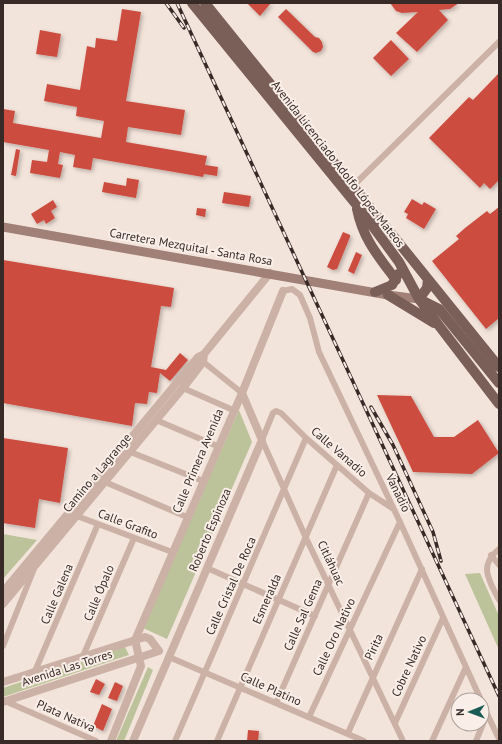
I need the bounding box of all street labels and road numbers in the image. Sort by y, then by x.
street label: Avenida Licenciado Adolfo López Mateos [269,77,408,250]
street label: Carretera Mezquital - Santa Rosa [108,225,274,268]
street label: Calle Primera Avenida [169,406,226,515]
street label: Calle Vanadio [308,423,370,480]
street label: Camino a Lagrange [59,430,134,515]
street label: Vanadio [382,470,414,514]
street label: Roberto Espinoza [185,486,234,574]
street label: Calle Grafito [96,505,160,542]
street label: Calle Cristal De Roca [202,534,259,637]
street label: Citláhuac [315,538,349,588]
street label: Calle Galena [37,561,76,626]
street label: Calle Ópalo [80,562,117,623]
street label: Esmeralda [249,571,284,626]
street label: Calle Sal Gema [280,576,325,653]
street label: Calle Oro Nativo [309,595,358,678]
street label: Pirita [361,631,386,662]
street label: Cobre Nativo [388,633,429,699]
street label: Avenida Las Torres [20,646,114,689]
street label: Calle Platino [238,668,304,709]
street label: Plata Nativa [35,696,98,735]

